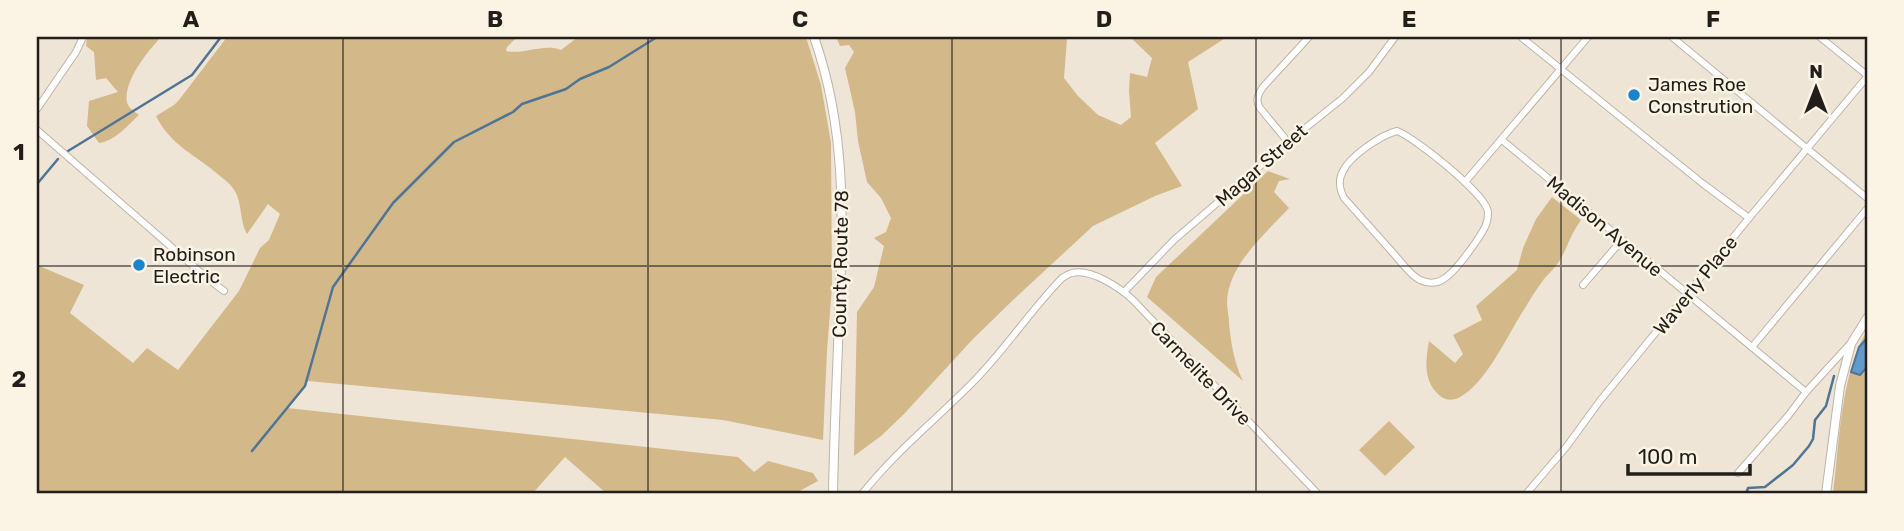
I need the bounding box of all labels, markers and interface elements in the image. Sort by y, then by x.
text: A [183,5,200,33]
text: B [487,5,503,33]
text: C [792,5,808,33]
text: D [1096,5,1112,33]
text: E [1402,5,1416,33]
text: F [1706,5,1720,33]
north arrow [1782,52,1852,122]
text: N [1809,60,1823,83]
place label: James Roe Constrution [1648,73,1753,118]
marker: James Roe Constrution [1626,87,1642,103]
street label: Magar Street [1211,119,1312,211]
text: 1 [13,138,25,166]
street label: Madison Avenue [1542,171,1667,282]
street label: County Route 78 [828,190,853,338]
street label: Waverly Place [1648,231,1742,340]
place label: Robinson Electric [153,243,236,288]
marker: Robinson Electric [131,257,147,273]
street label: Carmelite Drive [1145,317,1256,430]
text: 2 [12,365,26,393]
scale bar [1628,433,1750,477]
text: 100 m [1638,444,1697,469]

